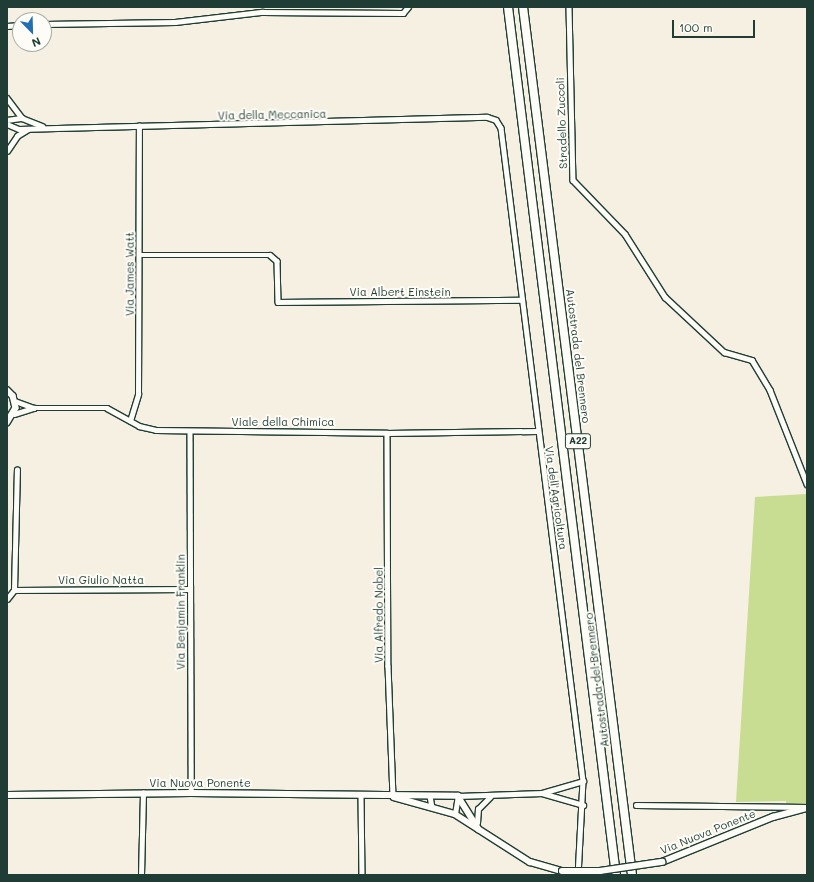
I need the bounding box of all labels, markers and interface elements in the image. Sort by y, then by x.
north arrow [12,12,52,52]
scale bar [674,12,757,38]
text: 100 m [679,19,713,35]
text: N [30,34,43,51]
street label: Stradello Zuccoli [554,77,570,169]
street label: Via della Meccanica [218,107,326,123]
street label: Via James Watt [123,232,137,316]
street label: Via Albert Einstein [349,285,451,299]
street label: Autostrada del Brennero [563,288,593,424]
street label: Viale della Chimica [232,415,334,429]
road number: A22 [564,433,592,449]
street label: Via dell'Agricoltura [542,445,570,551]
street label: Via Benjamin Franklin [174,554,188,670]
street label: Via Alfredo Nobel [372,567,386,663]
street label: Via Giulio Natta [58,573,144,587]
street label: Autostrada del Brennero [582,612,612,748]
street label: Via Nuova Ponente [149,776,251,790]
street label: Via Nuova Ponente [658,807,758,857]

